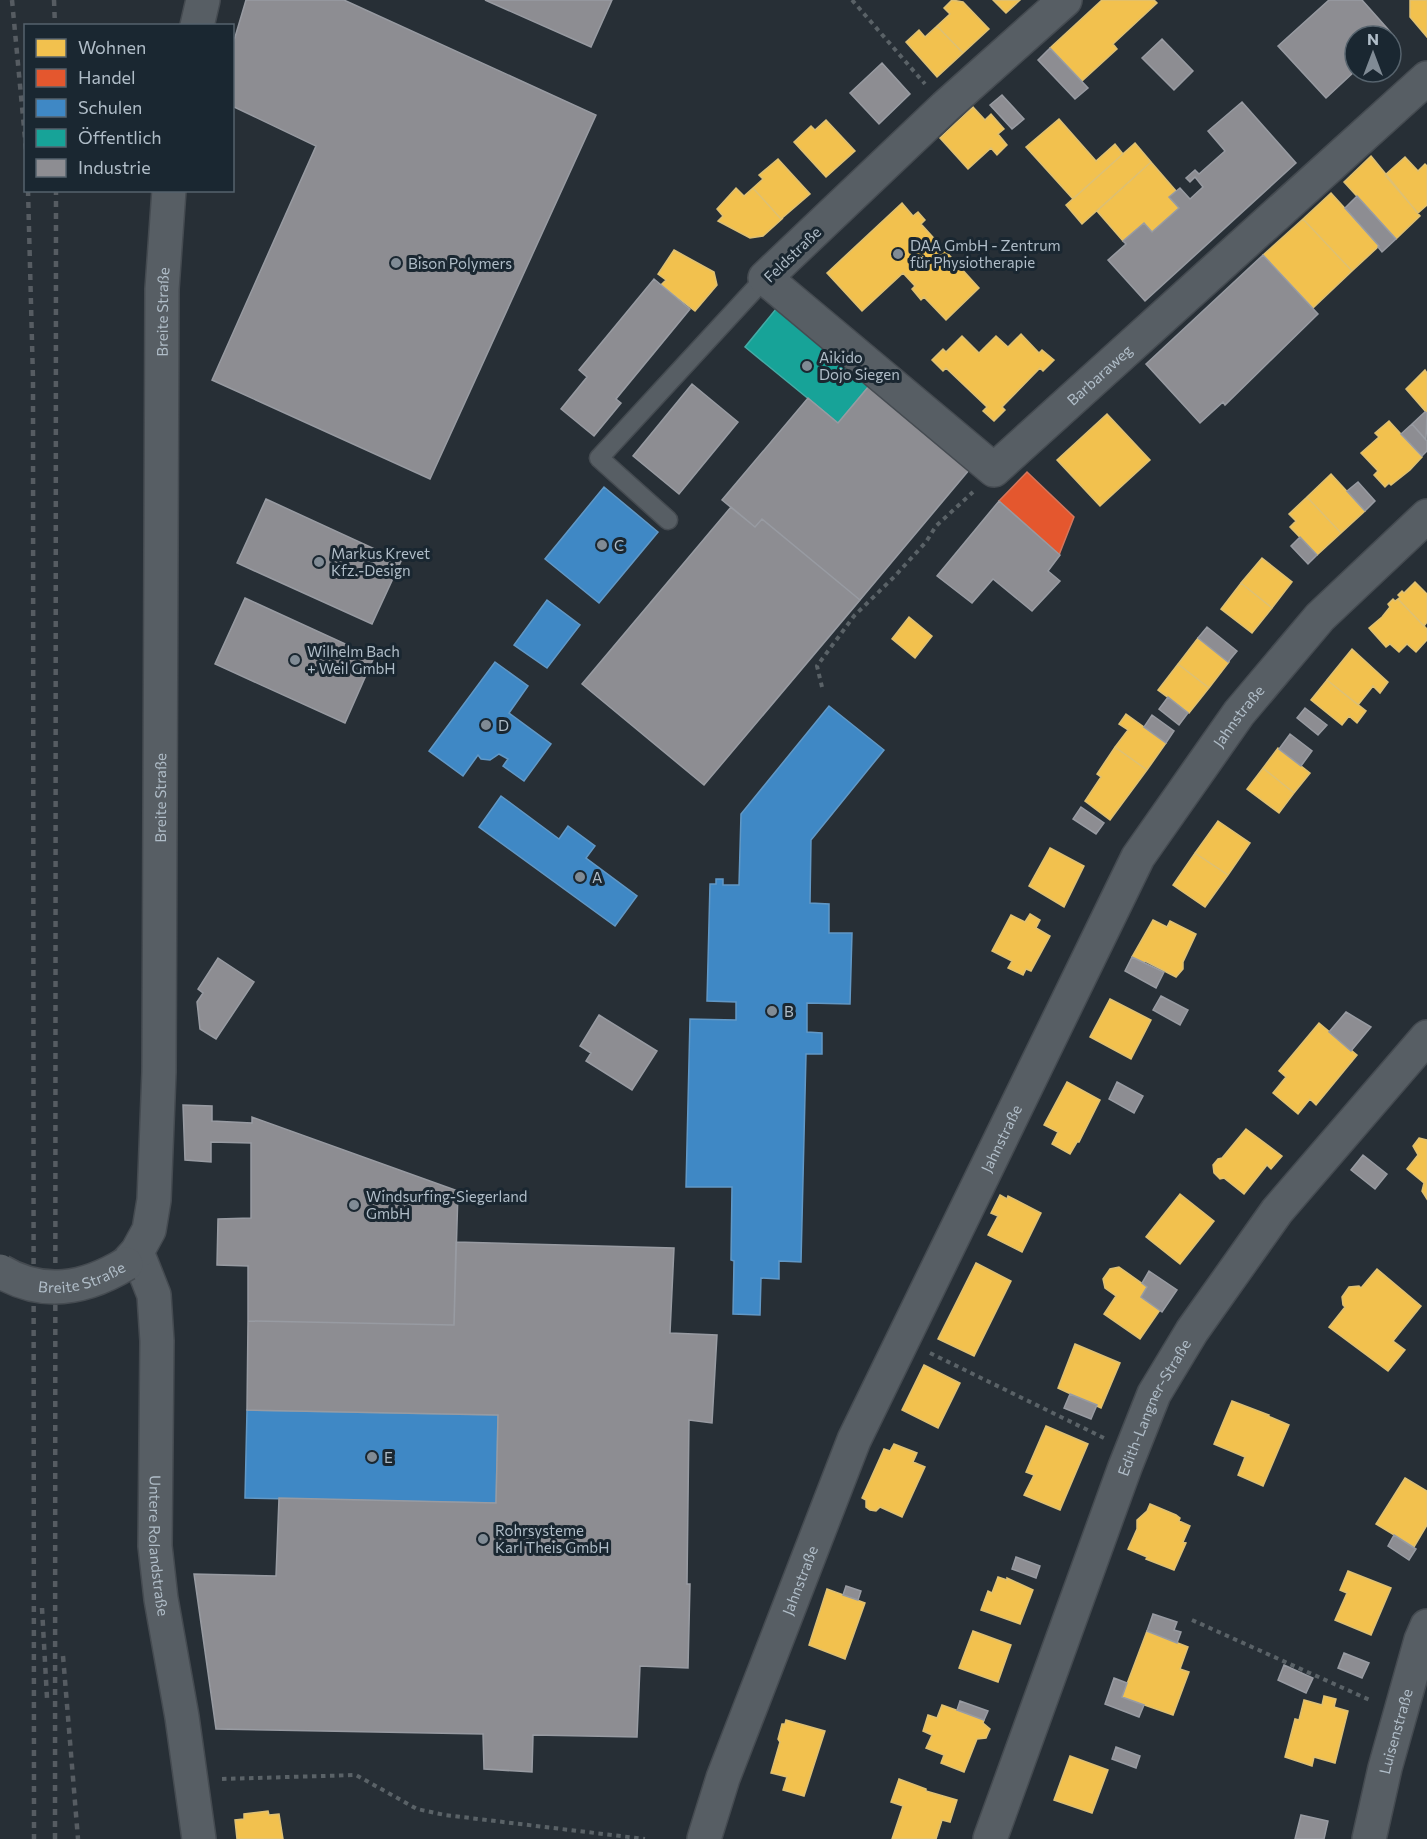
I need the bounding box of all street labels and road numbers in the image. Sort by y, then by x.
street label: Feldstraße [760,222,824,286]
street label: Breite Straße [153,266,173,357]
street label: Barbaraweg [1063,341,1136,409]
street label: Jahnstraße [1209,681,1268,750]
street label: Breite Straße [151,753,169,843]
street label: Jahnstraße [977,1101,1025,1175]
street label: Breite Straße [37,1258,128,1296]
street label: Edith-Langner-Straße [1114,1336,1194,1478]
street label: Untere Rolandstraße [146,1475,173,1617]
street label: Jahnstraße [778,1543,821,1618]
street label: Luisenstraße [1375,1686,1416,1776]

